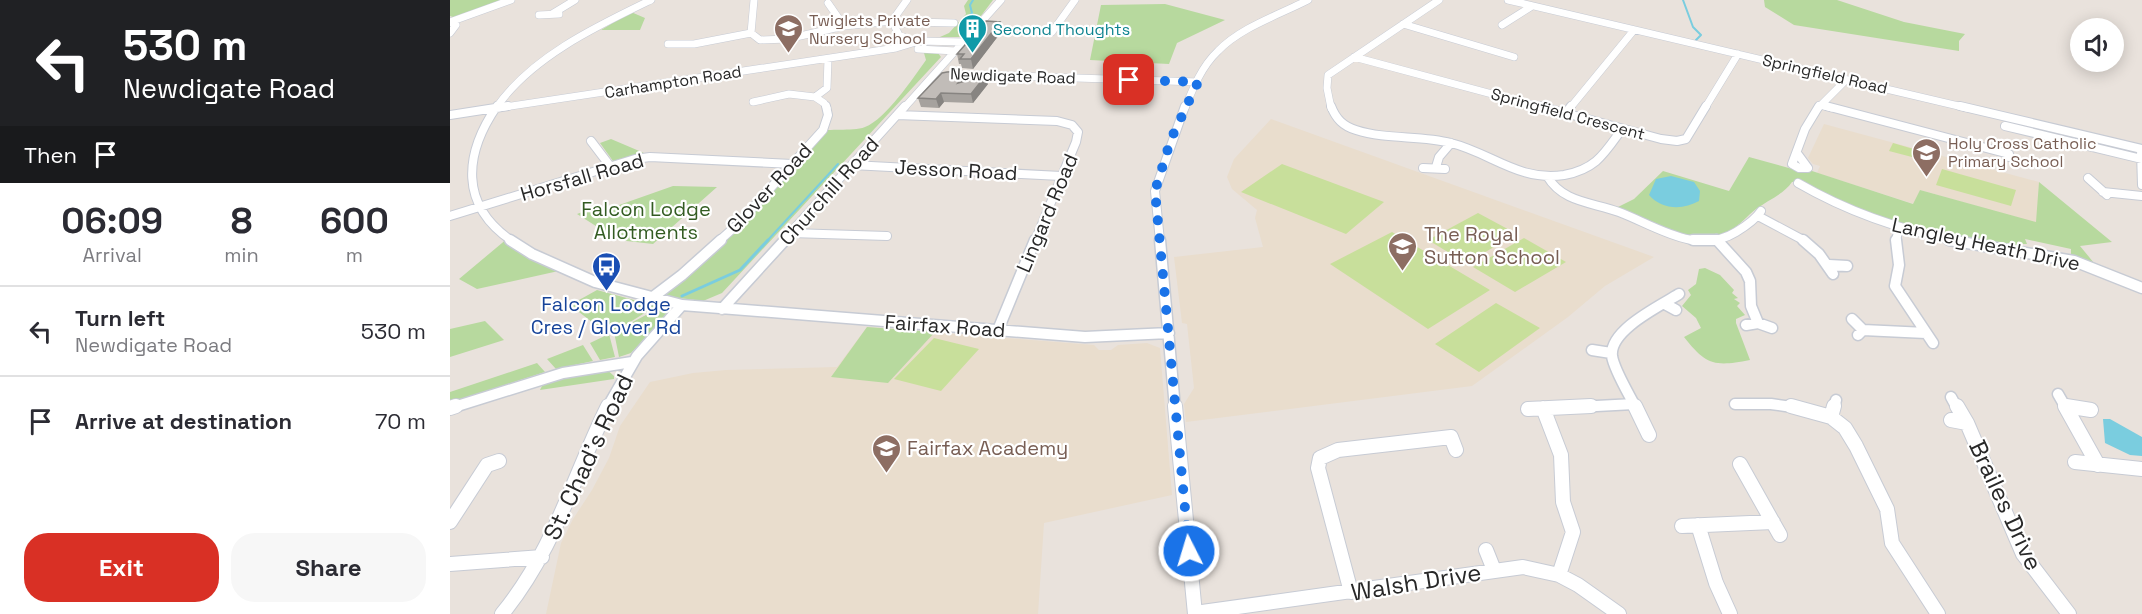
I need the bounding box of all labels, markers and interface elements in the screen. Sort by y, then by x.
place label: Twiglets Private Nursery School [809,10,930,49]
school or university icon: Twiglets Private Nursery School [772,13,804,55]
building icon: Second Thoughts [956,13,988,55]
map controls [2070,18,2124,72]
button: sound [2070,18,2124,72]
text: 530 m [123,19,248,72]
place label: Second Thoughts [993,19,1130,40]
icon: left [24,24,102,102]
street label: Springfield Road [1760,49,1890,99]
pin [1103,54,1154,105]
street label: Carhampton Road [603,61,743,103]
street label: Newdigate Road [950,63,1076,89]
icon: arrive [1112,63,1145,96]
text: Newdigate Road [123,71,335,106]
street label: Springfield Crescent [1489,83,1647,145]
street label: Churchill Road [773,131,885,251]
place label: Holy Cross Catholic Primary School [1948,133,2097,172]
school or university icon: Holy Cross Catholic Primary School [1911,136,1943,178]
street label: Glover Road [721,137,817,239]
icon: arrive [89,138,122,171]
text: Then [24,141,77,169]
street label: Horsfall Road [517,147,647,207]
street label: Lingard Road [1010,150,1084,276]
street label: Jesson Road [894,154,1018,186]
park label: Falcon Lodge Allotments [581,196,711,245]
text: 06:09 [61,198,163,244]
text: 8 [231,198,252,244]
text: 600 [320,198,389,244]
street label: Langley Heath Drive [1889,211,2083,277]
place label: The Royal Sutton School [1424,221,1560,270]
school or university icon: The Royal Sutton School [1387,230,1419,272]
text: Arrival [82,242,142,268]
text: min [224,242,259,268]
text: m [346,242,363,268]
bus stop icon: Falcon Lodge Cres / Glover Rd [590,250,622,292]
place label: Falcon Lodge Cres / Glover Rd [531,291,681,340]
text: Turn left [75,304,165,332]
street label: Fairfax Road [884,309,1006,343]
icon: left [24,315,57,348]
text: 530 m [361,317,426,345]
text: Newdigate Road [75,332,232,358]
street label: St. Chad's Road [536,369,640,545]
icon: arrive [24,405,57,438]
text: Arrive at destination [75,407,292,435]
text: 70 m [375,407,426,435]
school or university icon: Fairfax Academy [870,432,902,474]
place label: Fairfax Academy [907,435,1068,461]
street label: Brailes Drive [1962,435,2050,575]
position arrow [1157,519,1221,583]
button: Exit [24,533,219,602]
button: Share [231,533,426,602]
street label: Walsh Drive [1349,556,1483,608]

